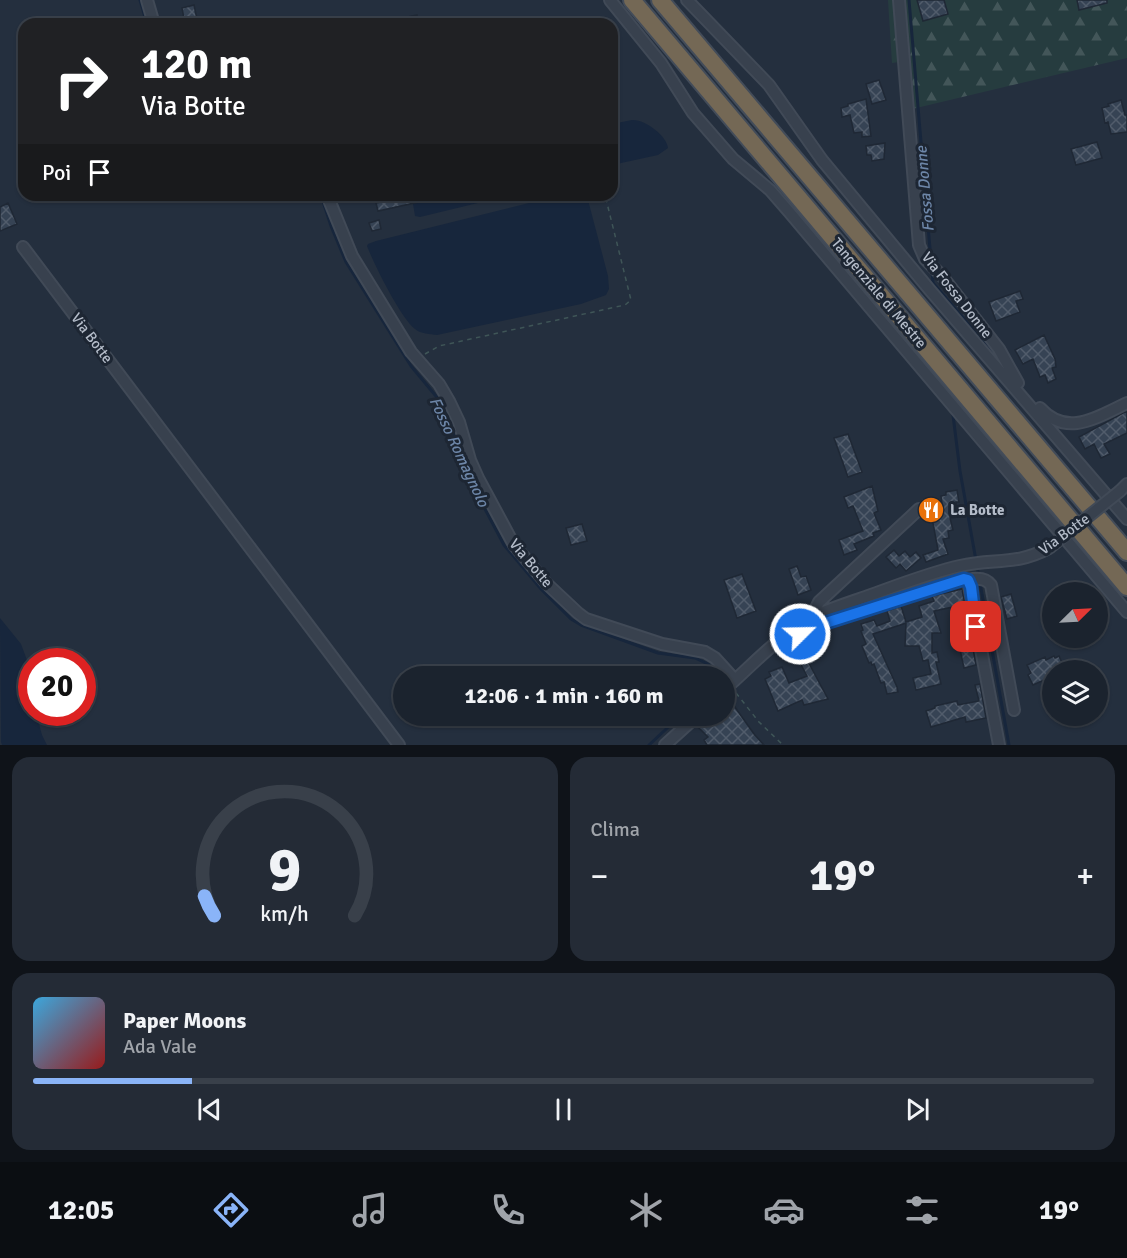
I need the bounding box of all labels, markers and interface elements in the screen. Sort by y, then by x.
text: 120 m [141,39,252,90]
icon: right [42,42,120,120]
text: Via Botte [141,90,246,123]
water label: Fossa Donne [911,144,939,233]
icon: arrive [83,156,116,189]
text: Poi [42,159,71,186]
street label: Tangenziale di Mestre [828,234,930,352]
street label: Via Fossa Donne [918,248,996,342]
street label: Via Botte [67,309,117,367]
water label: Fosso Romagnolo [425,394,493,511]
restaurant icon: La Botte [916,495,946,525]
place label: La Botte [950,501,1004,519]
street label: Via Botte [1035,510,1093,558]
street label: Via Botte [505,535,557,591]
north arrow [1042,582,1108,648]
map controls [1042,582,1108,726]
pin [950,601,1001,652]
position arrow [768,602,832,666]
icon: arrive [959,610,992,643]
speed limit sign: 20 [18,648,96,726]
button: layers [1042,660,1108,726]
text: 12:06 · 1 min · 160 m [464,682,664,709]
text: Clima [591,817,640,842]
text: 9 [268,831,302,908]
text: 19° [809,848,876,903]
text: − [591,856,608,897]
text: + [1076,856,1094,897]
text: km/h [260,901,309,927]
text: Paper Moons [123,1007,246,1034]
text: Ada Vale [123,1034,197,1059]
icon: previous [193,1093,226,1126]
icon: pause [547,1093,580,1126]
icon: next [901,1093,934,1126]
icon: directions [210,1189,252,1231]
icon: music [349,1189,391,1231]
icon: phone [487,1189,529,1231]
icon: climate [625,1189,667,1231]
icon: car [763,1189,805,1231]
icon: filters [901,1189,943,1231]
text: 12:05 [48,1194,114,1227]
text: 19° [1039,1194,1079,1227]

